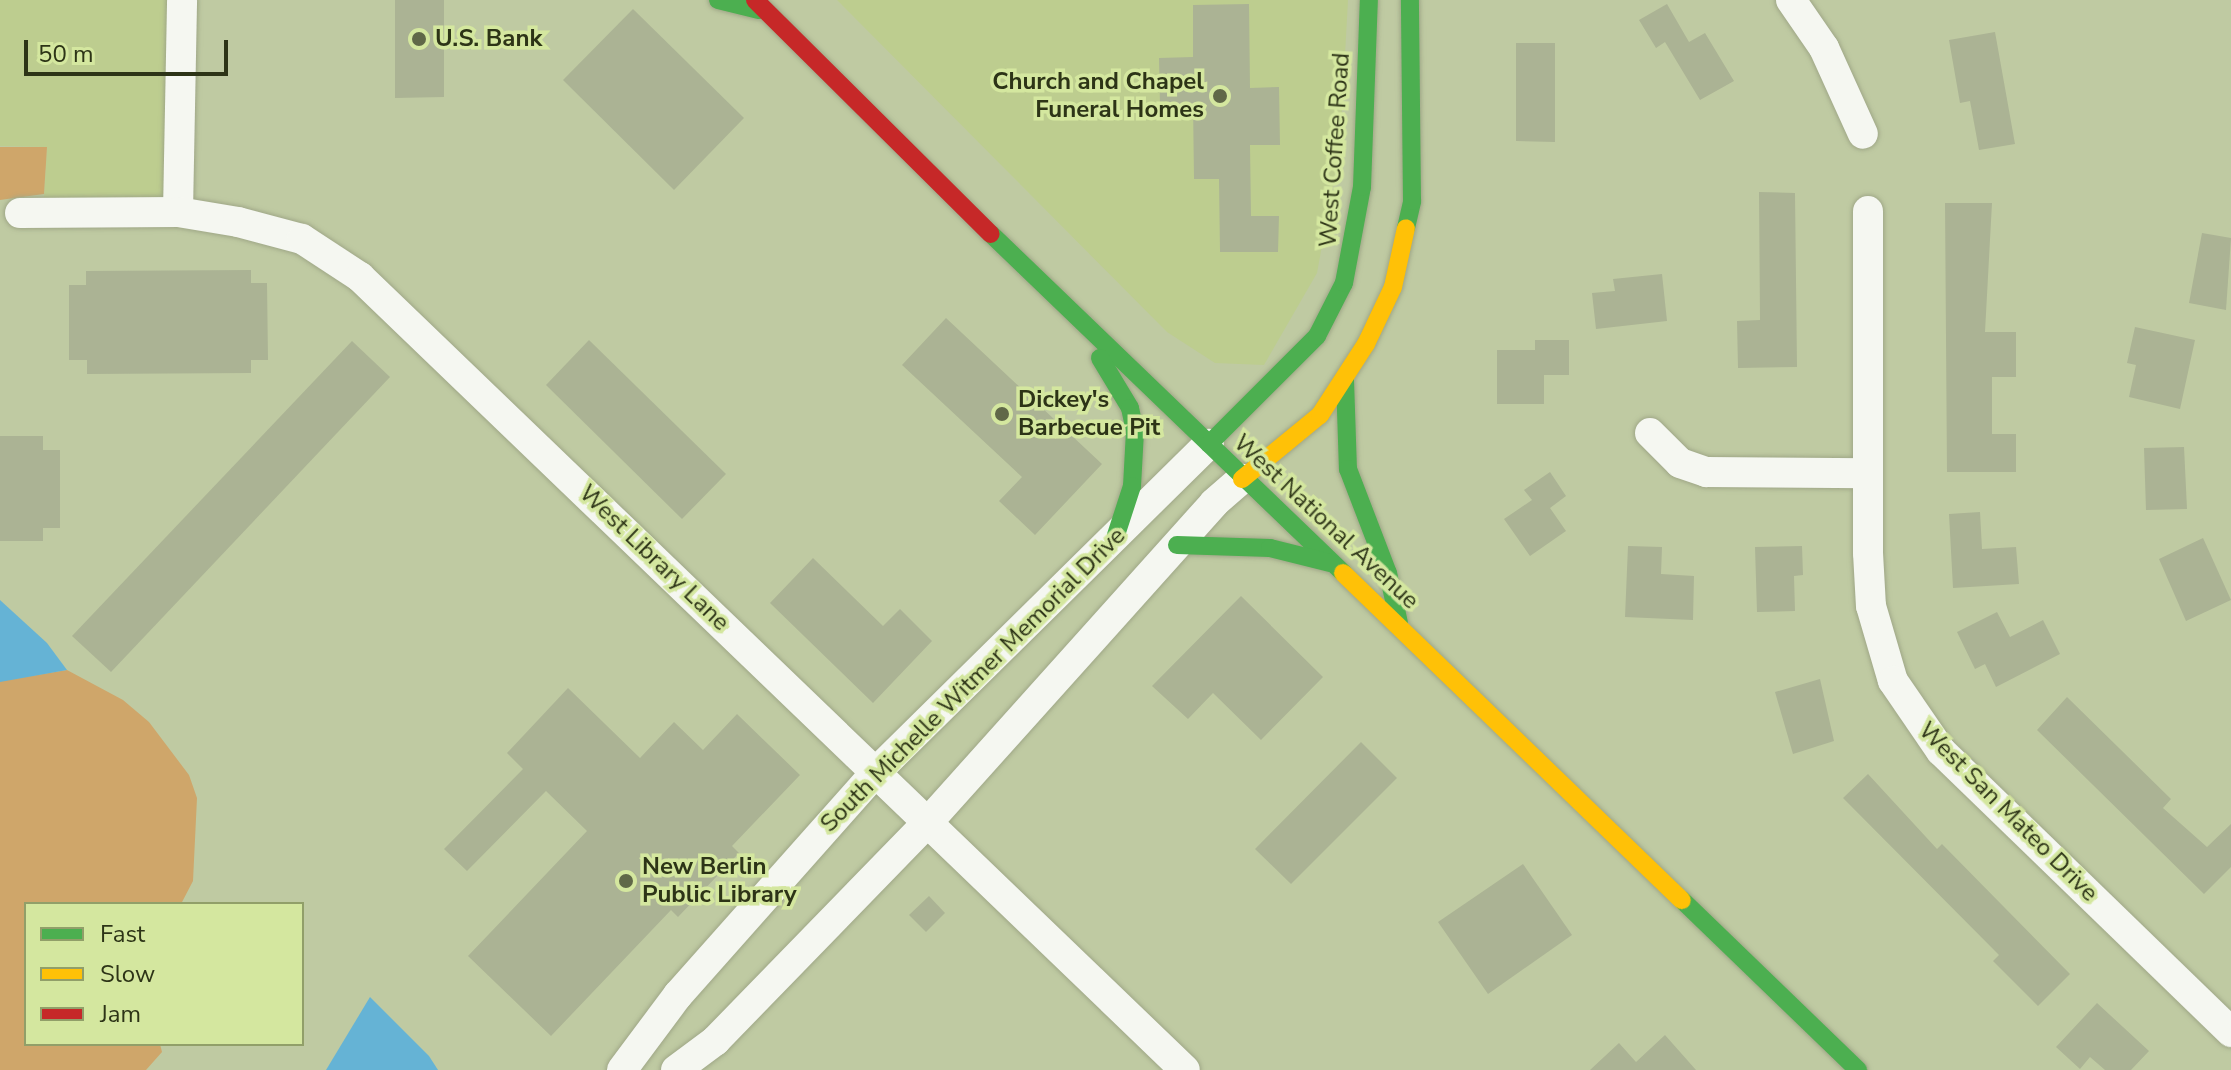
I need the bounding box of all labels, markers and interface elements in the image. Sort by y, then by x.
scale bar [28,24,232,74]
place label: U.S. Bank [435,25,542,53]
marker: U.S. Bank [410,30,428,48]
text: 50 m [38,38,94,70]
street label: West Coffee Road [1314,52,1356,248]
place label: Church and Chapel Funeral Homes [992,68,1204,124]
marker: Church and Chapel Funeral Homes [1211,87,1229,105]
place label: Dickey's Barbecue Pit [1018,386,1160,442]
marker: Dickey's Barbecue Pit [993,405,1011,423]
street label: West National Avenue [1227,429,1425,615]
street label: West Library Lane [573,479,735,637]
street label: South Michelle Witmer Memorial Drive [815,522,1131,838]
street label: West San Mateo Drive [1912,716,2104,908]
place label: New Berlin Public Library [642,853,797,909]
marker: New Berlin Public Library [617,872,635,890]
legend [24,902,304,1046]
text: Fast [100,918,145,950]
text: Slow [100,958,155,990]
text: Jam [100,998,141,1030]

